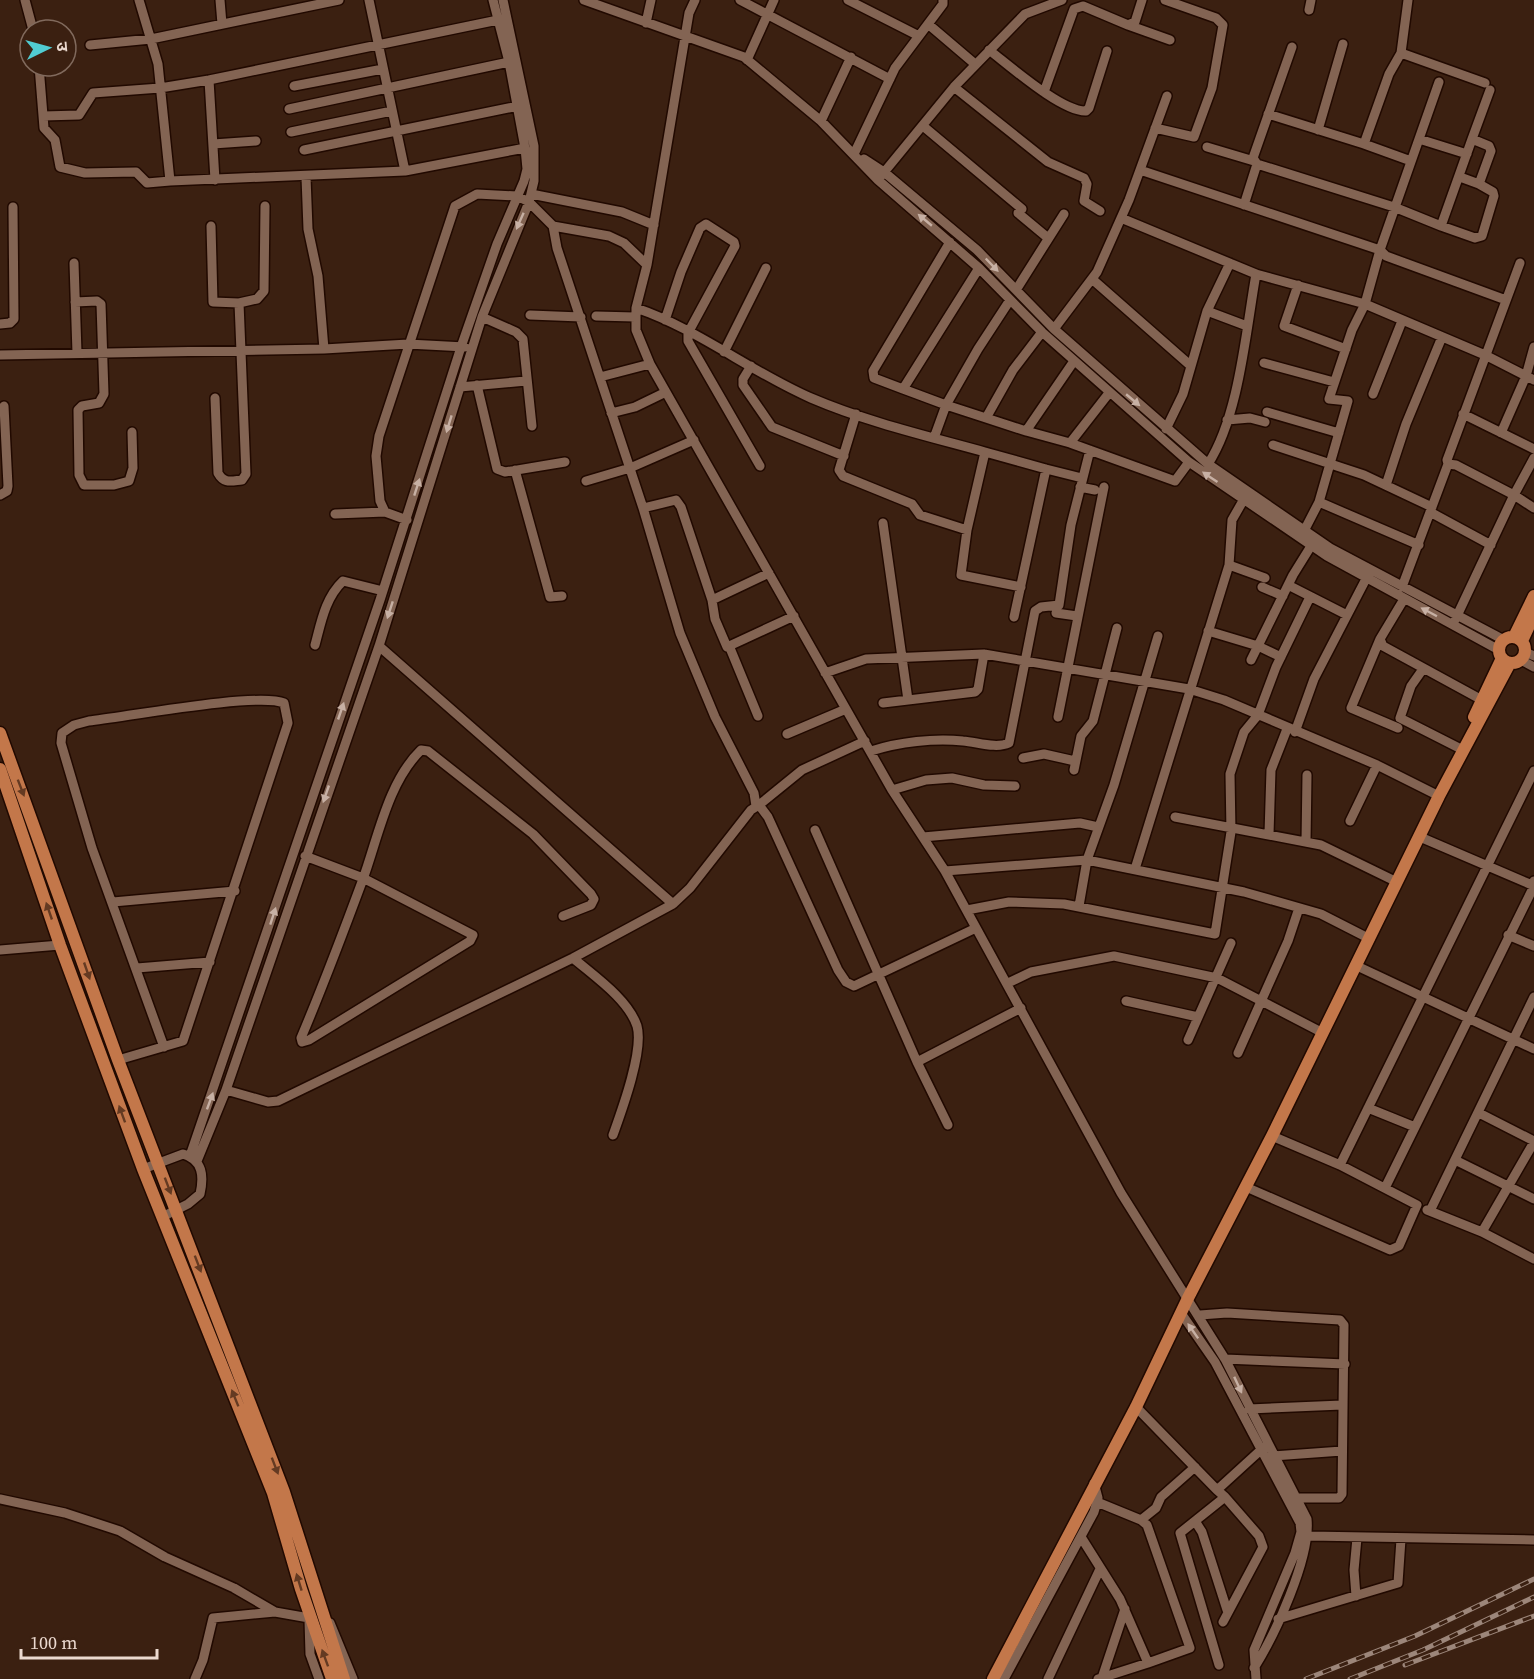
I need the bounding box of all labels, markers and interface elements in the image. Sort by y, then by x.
north arrow [18,18,78,78]
text: उ [52,41,74,53]
one-way arrow [516,212,525,229]
one-way arrow [918,214,933,227]
one-way arrow [985,257,999,272]
one-way arrow [1125,393,1140,406]
one-way arrow [444,415,453,433]
one-way arrow [1202,471,1218,483]
one-way arrow [413,478,423,496]
one-way arrow [385,601,394,619]
one-way arrow [1420,607,1437,617]
one-way arrow [337,702,347,720]
one-way arrow [16,779,26,797]
one-way arrow [321,786,331,804]
one-way arrow [43,902,53,920]
one-way arrow [268,907,278,925]
one-way arrow [82,962,92,980]
one-way arrow [205,1092,215,1110]
one-way arrow [117,1105,127,1123]
one-way arrow [163,1177,173,1195]
one-way arrow [194,1255,203,1273]
one-way arrow [1188,1323,1199,1339]
one-way arrow [1233,1377,1242,1394]
one-way arrow [230,1389,239,1407]
one-way arrow [270,1457,280,1475]
one-way arrow [294,1573,303,1591]
scale bar [21,1622,158,1660]
text: 100 m [30,1630,77,1655]
one-way arrow [319,1649,329,1667]

